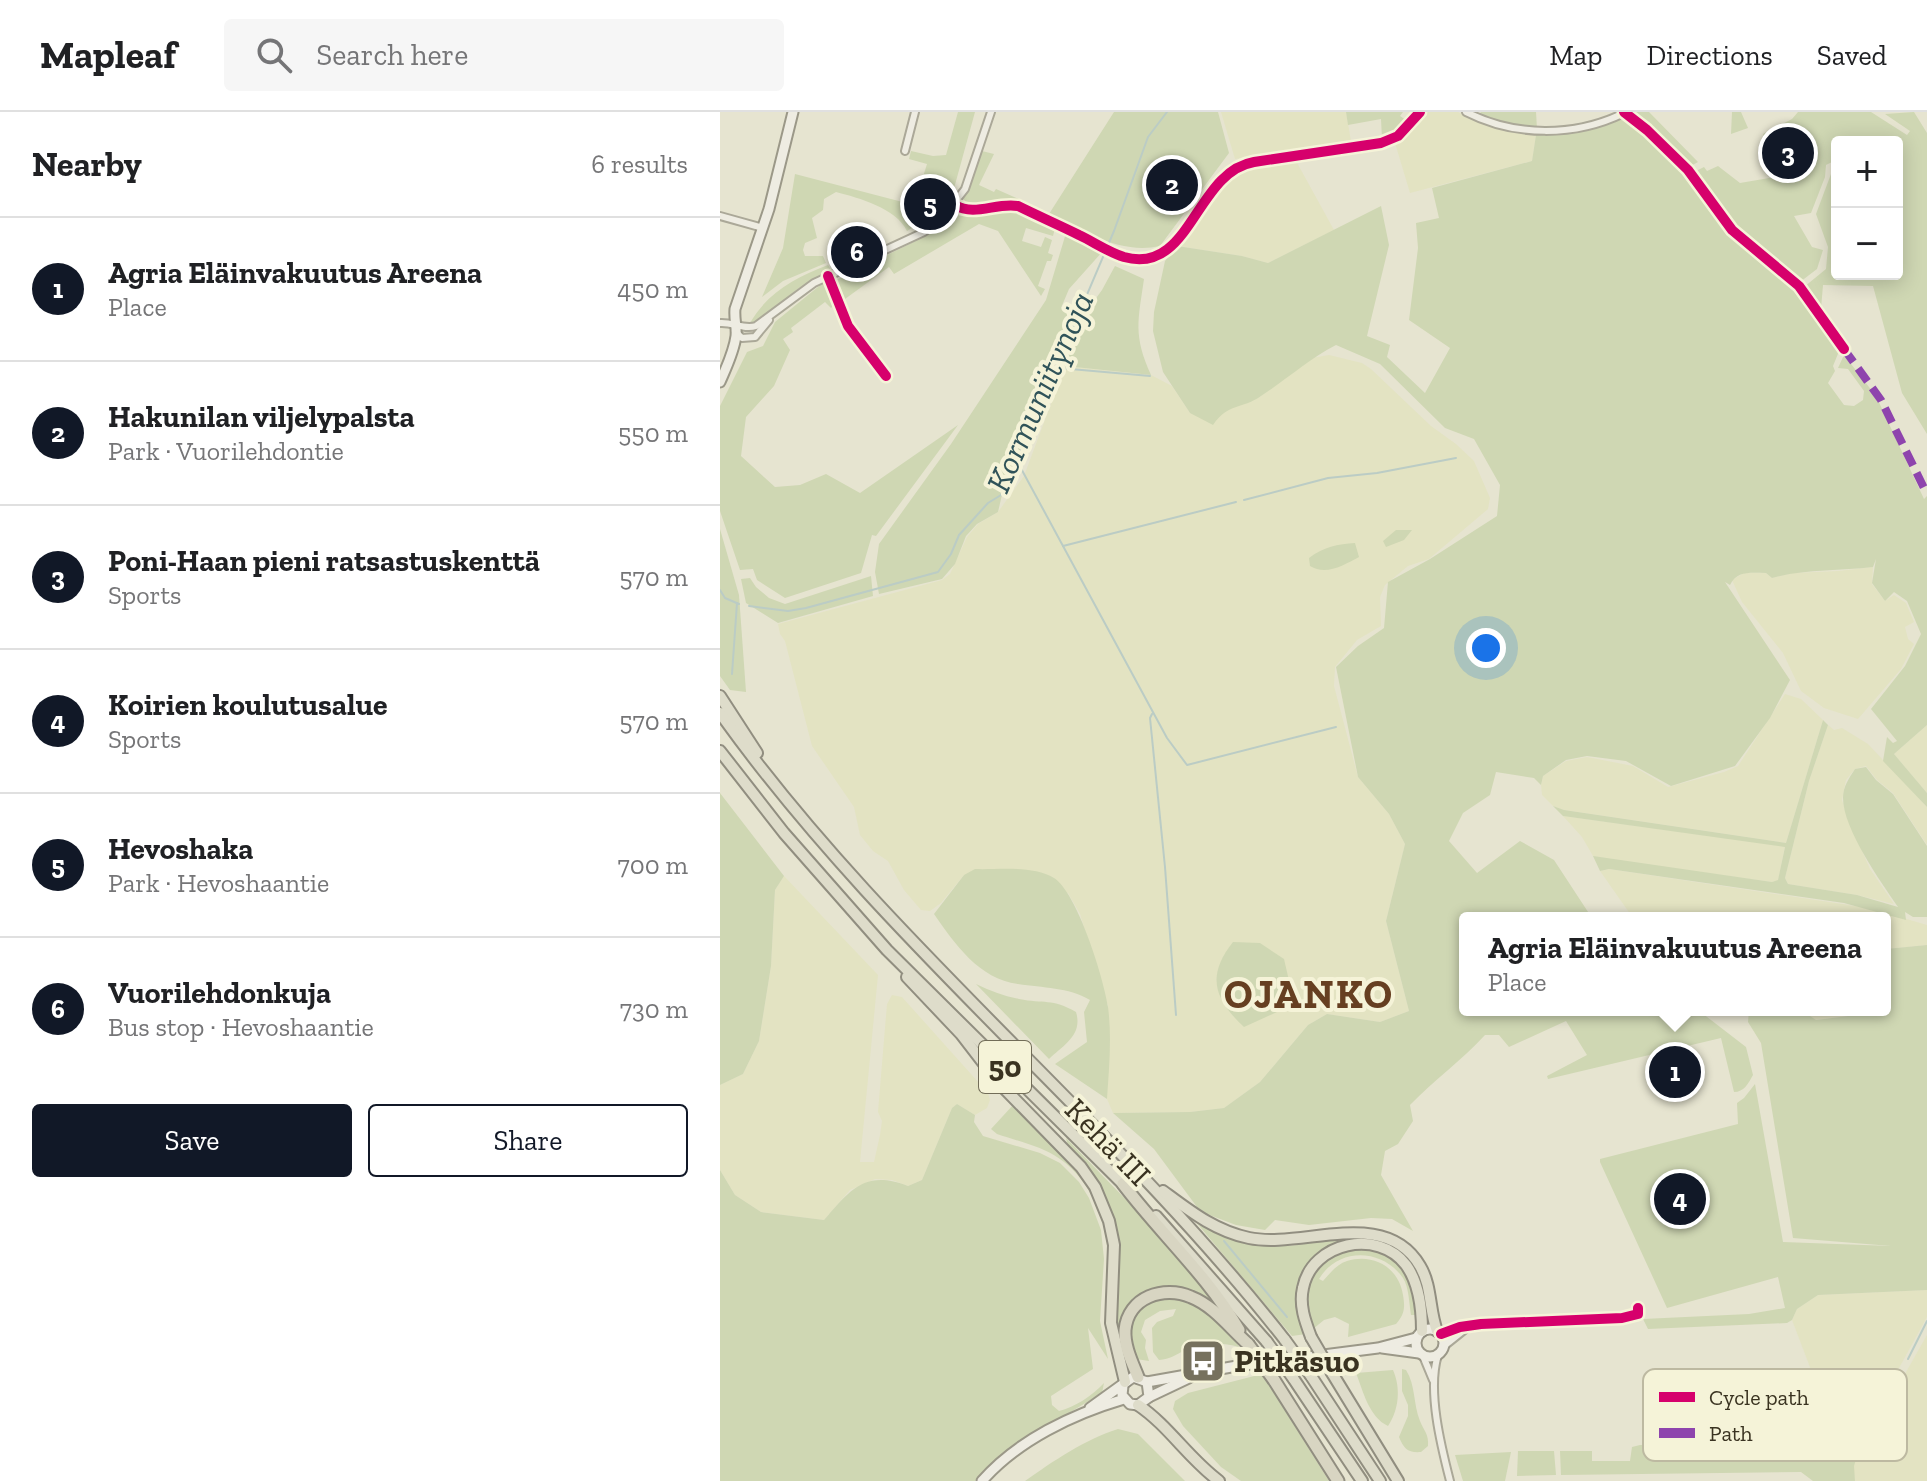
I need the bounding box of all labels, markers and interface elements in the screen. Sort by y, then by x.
search box [224,19,784,91]
text: Mapleaf [40,32,176,78]
icon: search [252,33,296,77]
text: Search here [316,37,468,73]
text: Map [1549,39,1602,72]
text: Directions [1646,39,1773,72]
text: Saved [1817,39,1887,72]
pin: 3 [1762,123,1814,183]
map controls [1831,136,1903,280]
button: + [1831,136,1903,208]
text: Nearby [32,144,142,185]
text: 6 results [591,148,688,180]
pin: 2 [1146,155,1198,215]
pin: 5 [904,174,956,234]
button: − [1831,208,1903,280]
pin: 6 [831,222,883,282]
text: Agria Eläinvakuutus Areena [108,255,482,291]
text: 1 [53,273,63,305]
text: 450 m [617,273,688,305]
water label: Kormuniitynoja [977,285,1103,499]
text: Place [108,291,167,323]
text: Hakunilan viljelypalsta [108,399,415,435]
text: 2 [51,417,65,449]
text: 550 m [618,417,688,449]
text: Park · Vuorilehdontie [108,435,344,467]
text: Poni-Haan pieni ratsastuskenttä [108,543,540,579]
text: 3 [51,561,65,593]
text: 570 m [619,561,688,593]
text: Sports [108,579,181,611]
your location [1466,628,1506,668]
text: Koirien koulutusalue [108,687,388,723]
text: 4 [51,705,65,737]
text: 570 m [619,705,688,737]
text: Sports [108,723,181,755]
text: Hevoshaka [108,831,254,867]
text: 5 [51,849,65,881]
text: 700 m [617,849,688,881]
text: Park · Hevoshaantie [108,867,329,899]
popup [1459,912,1891,1016]
text: Agria Eläinvakuutus Areena [1488,930,1862,966]
text: Place [1488,966,1547,998]
district label: OJANKO [1224,970,1394,1018]
text: Vuorilehdonkuja [108,975,331,1011]
text: 6 [51,993,65,1025]
text: 730 m [620,993,688,1025]
text: Bus stop · Hevoshaantie [108,1011,374,1043]
road number: 50 [979,1041,1031,1093]
pin: 1 [1649,1042,1701,1102]
street label: Kehä III [1057,1090,1159,1194]
button: Save [32,1104,352,1177]
button: Share [368,1104,688,1177]
pin: 4 [1654,1169,1706,1229]
bus stop icon: Pitkäsuo [1179,1337,1227,1385]
place label: Pitkäsuo [1234,1342,1360,1380]
legend [1643,1369,1907,1461]
text: Cycle path [1709,1384,1809,1411]
text: Path [1709,1420,1753,1447]

